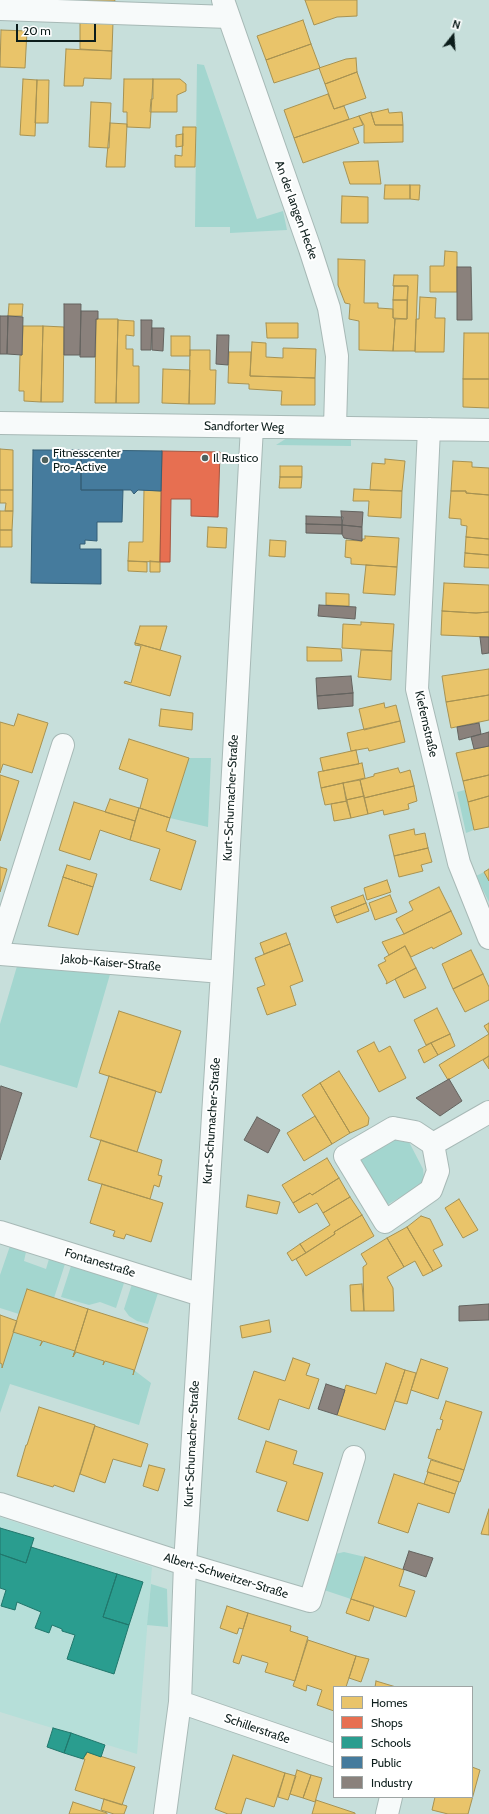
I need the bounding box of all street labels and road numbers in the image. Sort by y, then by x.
street label: An der langen Hecke [271,159,321,261]
street label: Sandforter Weg [204,419,284,435]
street label: Kiefernstraße [411,689,441,759]
street label: Kurt-Schumacher-Straße [220,734,242,862]
street label: Jakob-Kaiser-Straße [60,951,162,975]
street label: Kurt-Schumacher-Straße [200,1057,224,1185]
street label: Fontanestraße [63,1245,137,1281]
street label: Kurt-Schumacher-Straße [181,1380,203,1508]
street label: Albert-Schweitzer-Straße [162,1550,290,1602]
street label: Schillerstraße [222,1711,292,1747]

